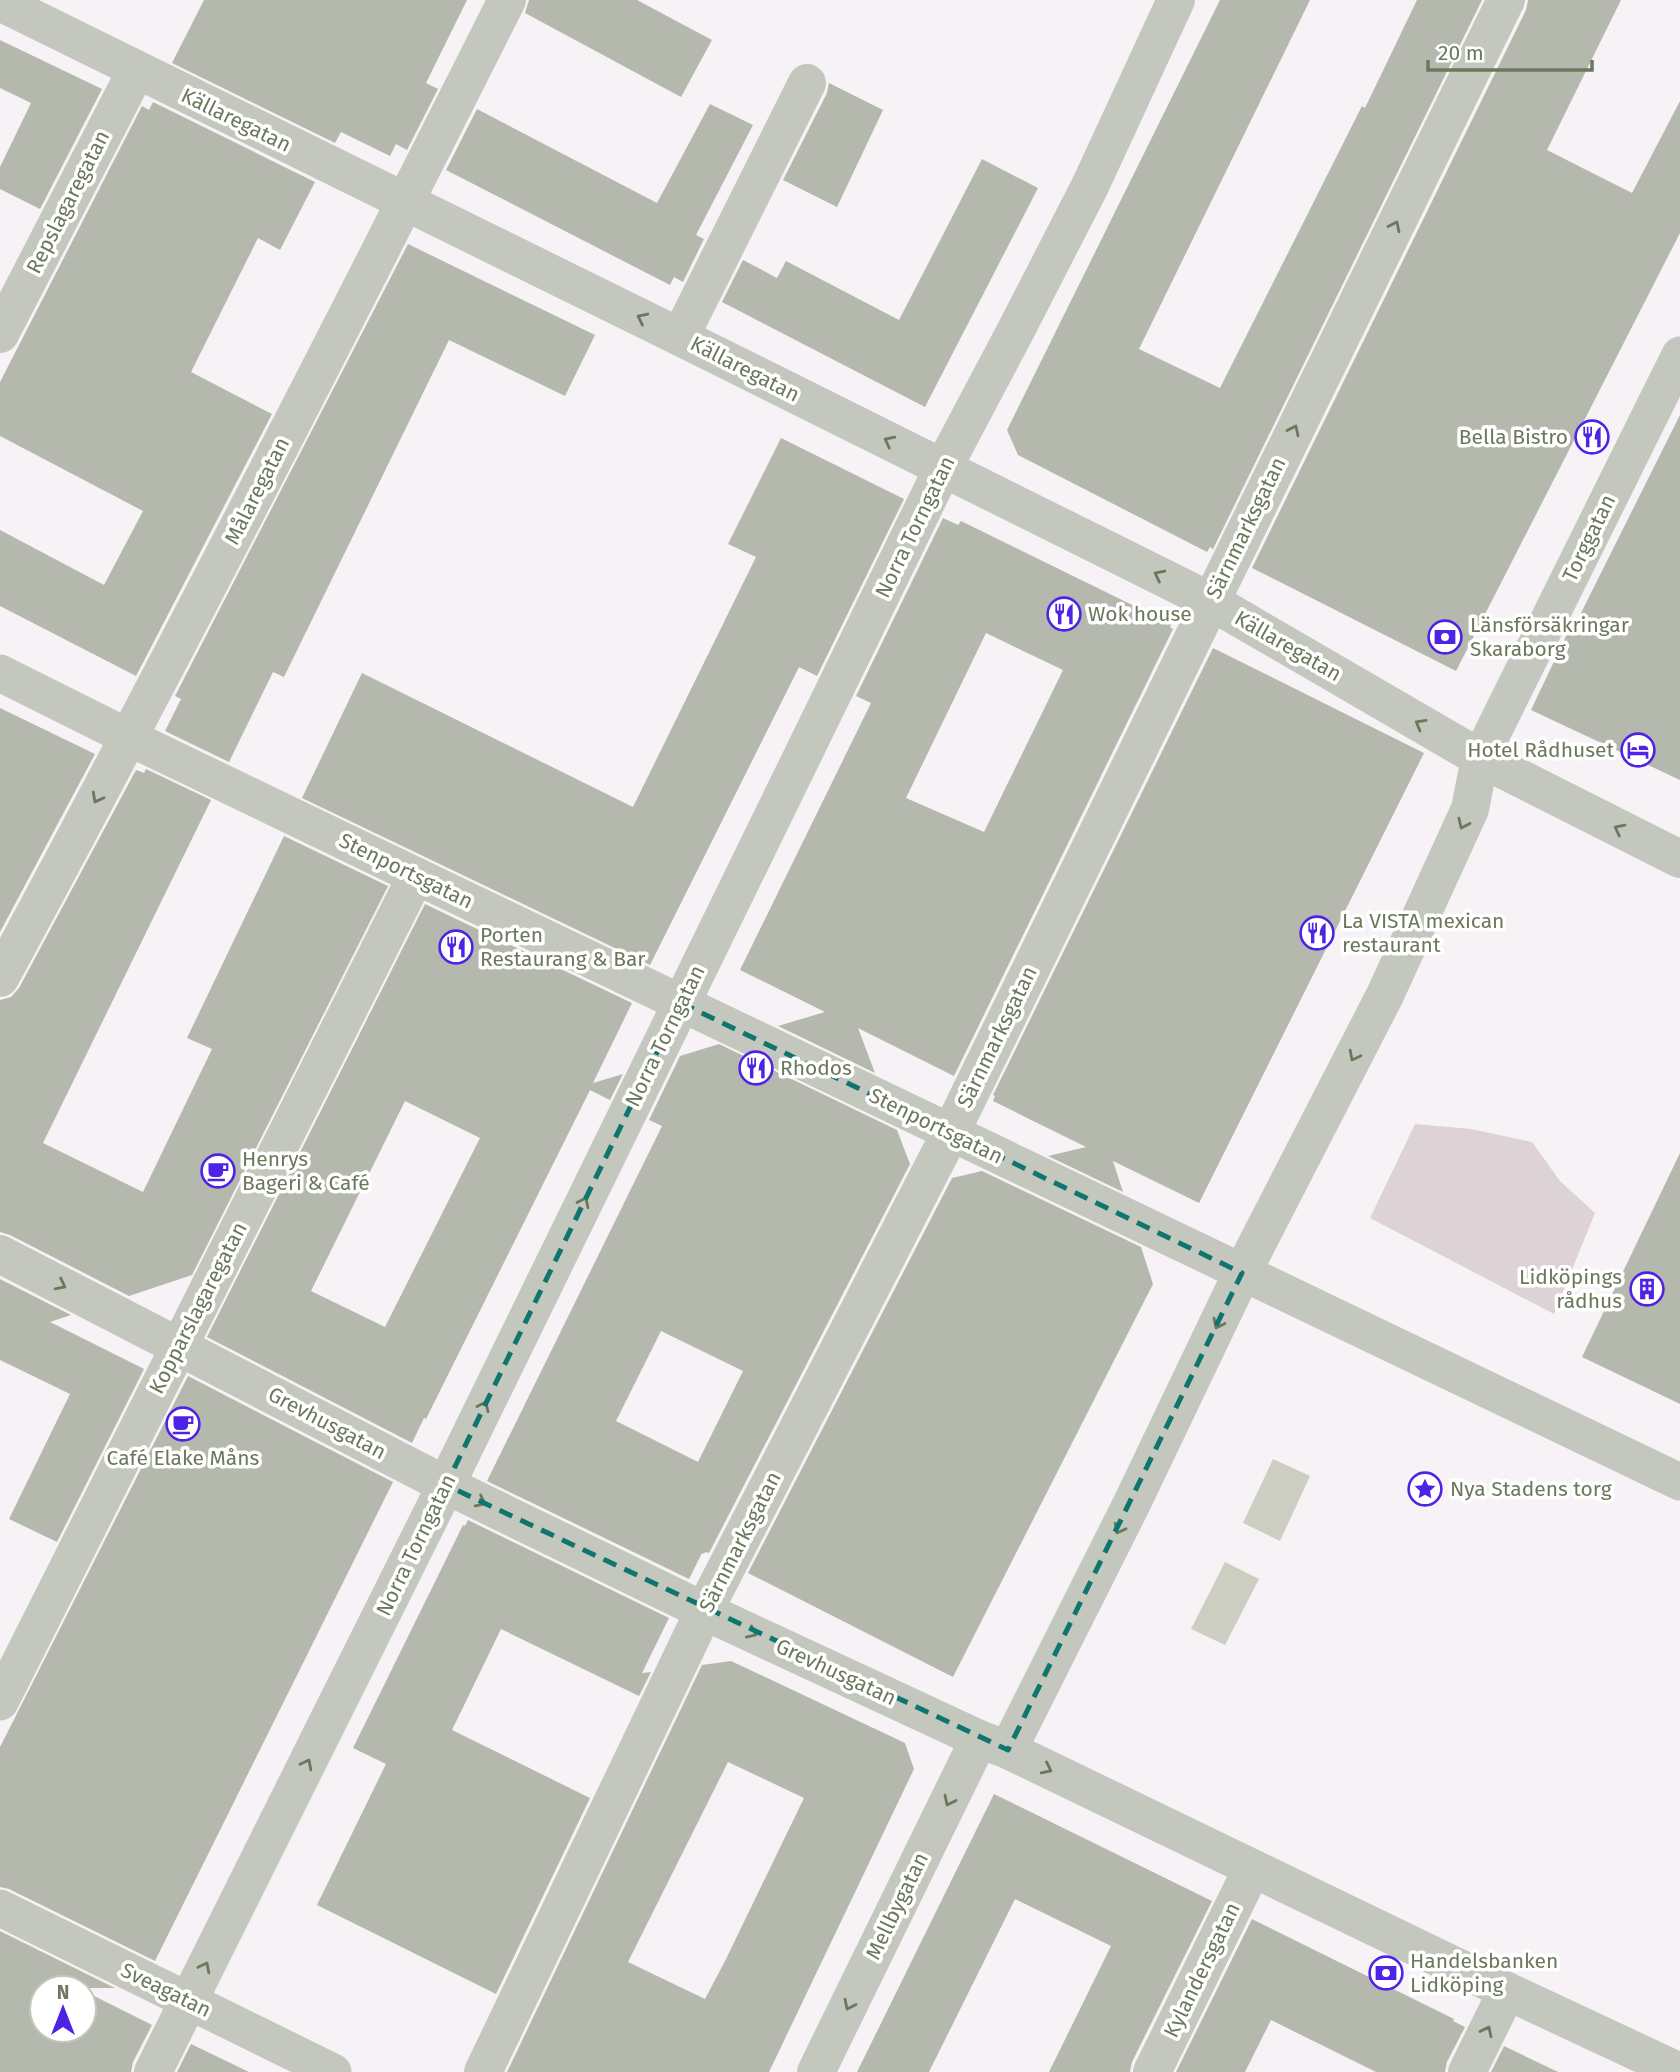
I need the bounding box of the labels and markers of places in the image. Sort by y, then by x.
restaurant icon: Bella Bistro [1573,418,1611,456]
place label: Bella Bistro [1459,424,1568,450]
restaurant icon: Wok house [1045,595,1083,633]
place label: Wok house [1088,601,1192,627]
place label: Länsförsäkringar Skaraborg [1470,612,1629,662]
bank icon: Länsförsäkringar Skaraborg [1426,618,1464,656]
hotel icon: Hotel Rådhuset [1619,731,1657,769]
place label: Hotel Rådhuset [1467,737,1614,763]
place label: La VISTA mexican restaurant [1342,908,1504,958]
restaurant icon: La VISTA mexican restaurant [1298,914,1336,952]
place label: Porten Restaurang & Bar [480,922,645,972]
restaurant icon: Porten Restaurang & Bar [437,928,475,966]
restaurant icon: Rhodos [737,1049,775,1087]
place label: Rhodos [780,1055,852,1081]
place label: Henrys Bageri & Café [242,1146,370,1196]
cafe icon: Henrys Bageri & Café [199,1152,237,1190]
place label: Lidköpings rådhus [1519,1264,1622,1314]
building icon: Lidköpings rådhus [1628,1270,1666,1308]
cafe icon: Café Elake Måns [164,1405,202,1443]
place label: Café Elake Måns [107,1445,260,1471]
place icon: Nya Stadens torg [1406,1470,1444,1508]
place label: Nya Stadens torg [1450,1476,1612,1502]
place label: Handelsbanken Lidköping [1410,1948,1558,1998]
bank icon: Handelsbanken Lidköping [1367,1954,1405,1992]

